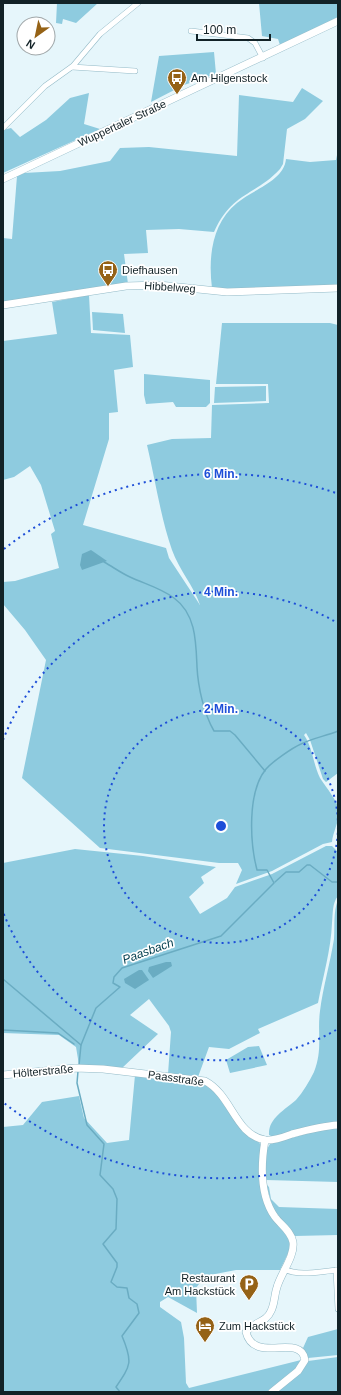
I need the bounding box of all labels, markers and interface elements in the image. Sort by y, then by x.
north arrow [16,16,56,56]
scale bar [197,16,270,42]
text: 100 m [203,23,236,37]
text: N [24,37,37,52]
bus stop icon: Am Hilgenstock [166,67,188,95]
place label: Am Hilgenstock [191,72,268,84]
street label: Wuppertaler Straße [76,97,168,149]
bus stop icon: Diefhausen [97,259,119,287]
place label: Diefhausen [122,264,178,276]
street label: Hibbelweg [144,279,196,295]
text: 6 Min. [204,467,238,481]
text: 4 Min. [204,585,238,599]
text: 2 Min. [204,702,238,716]
centre of rings [214,819,228,833]
water label: Paasbach [121,935,176,967]
street label: Hölterstraße [12,1062,74,1080]
street label: Paasstraße [147,1068,205,1088]
place label: Restaurant Am Hackstück [165,1272,235,1297]
parking icon: Restaurant Am Hackstück [238,1273,260,1301]
hotel icon: Zum Hackstück [194,1315,216,1343]
place label: Zum Hackstück [219,1320,295,1332]

